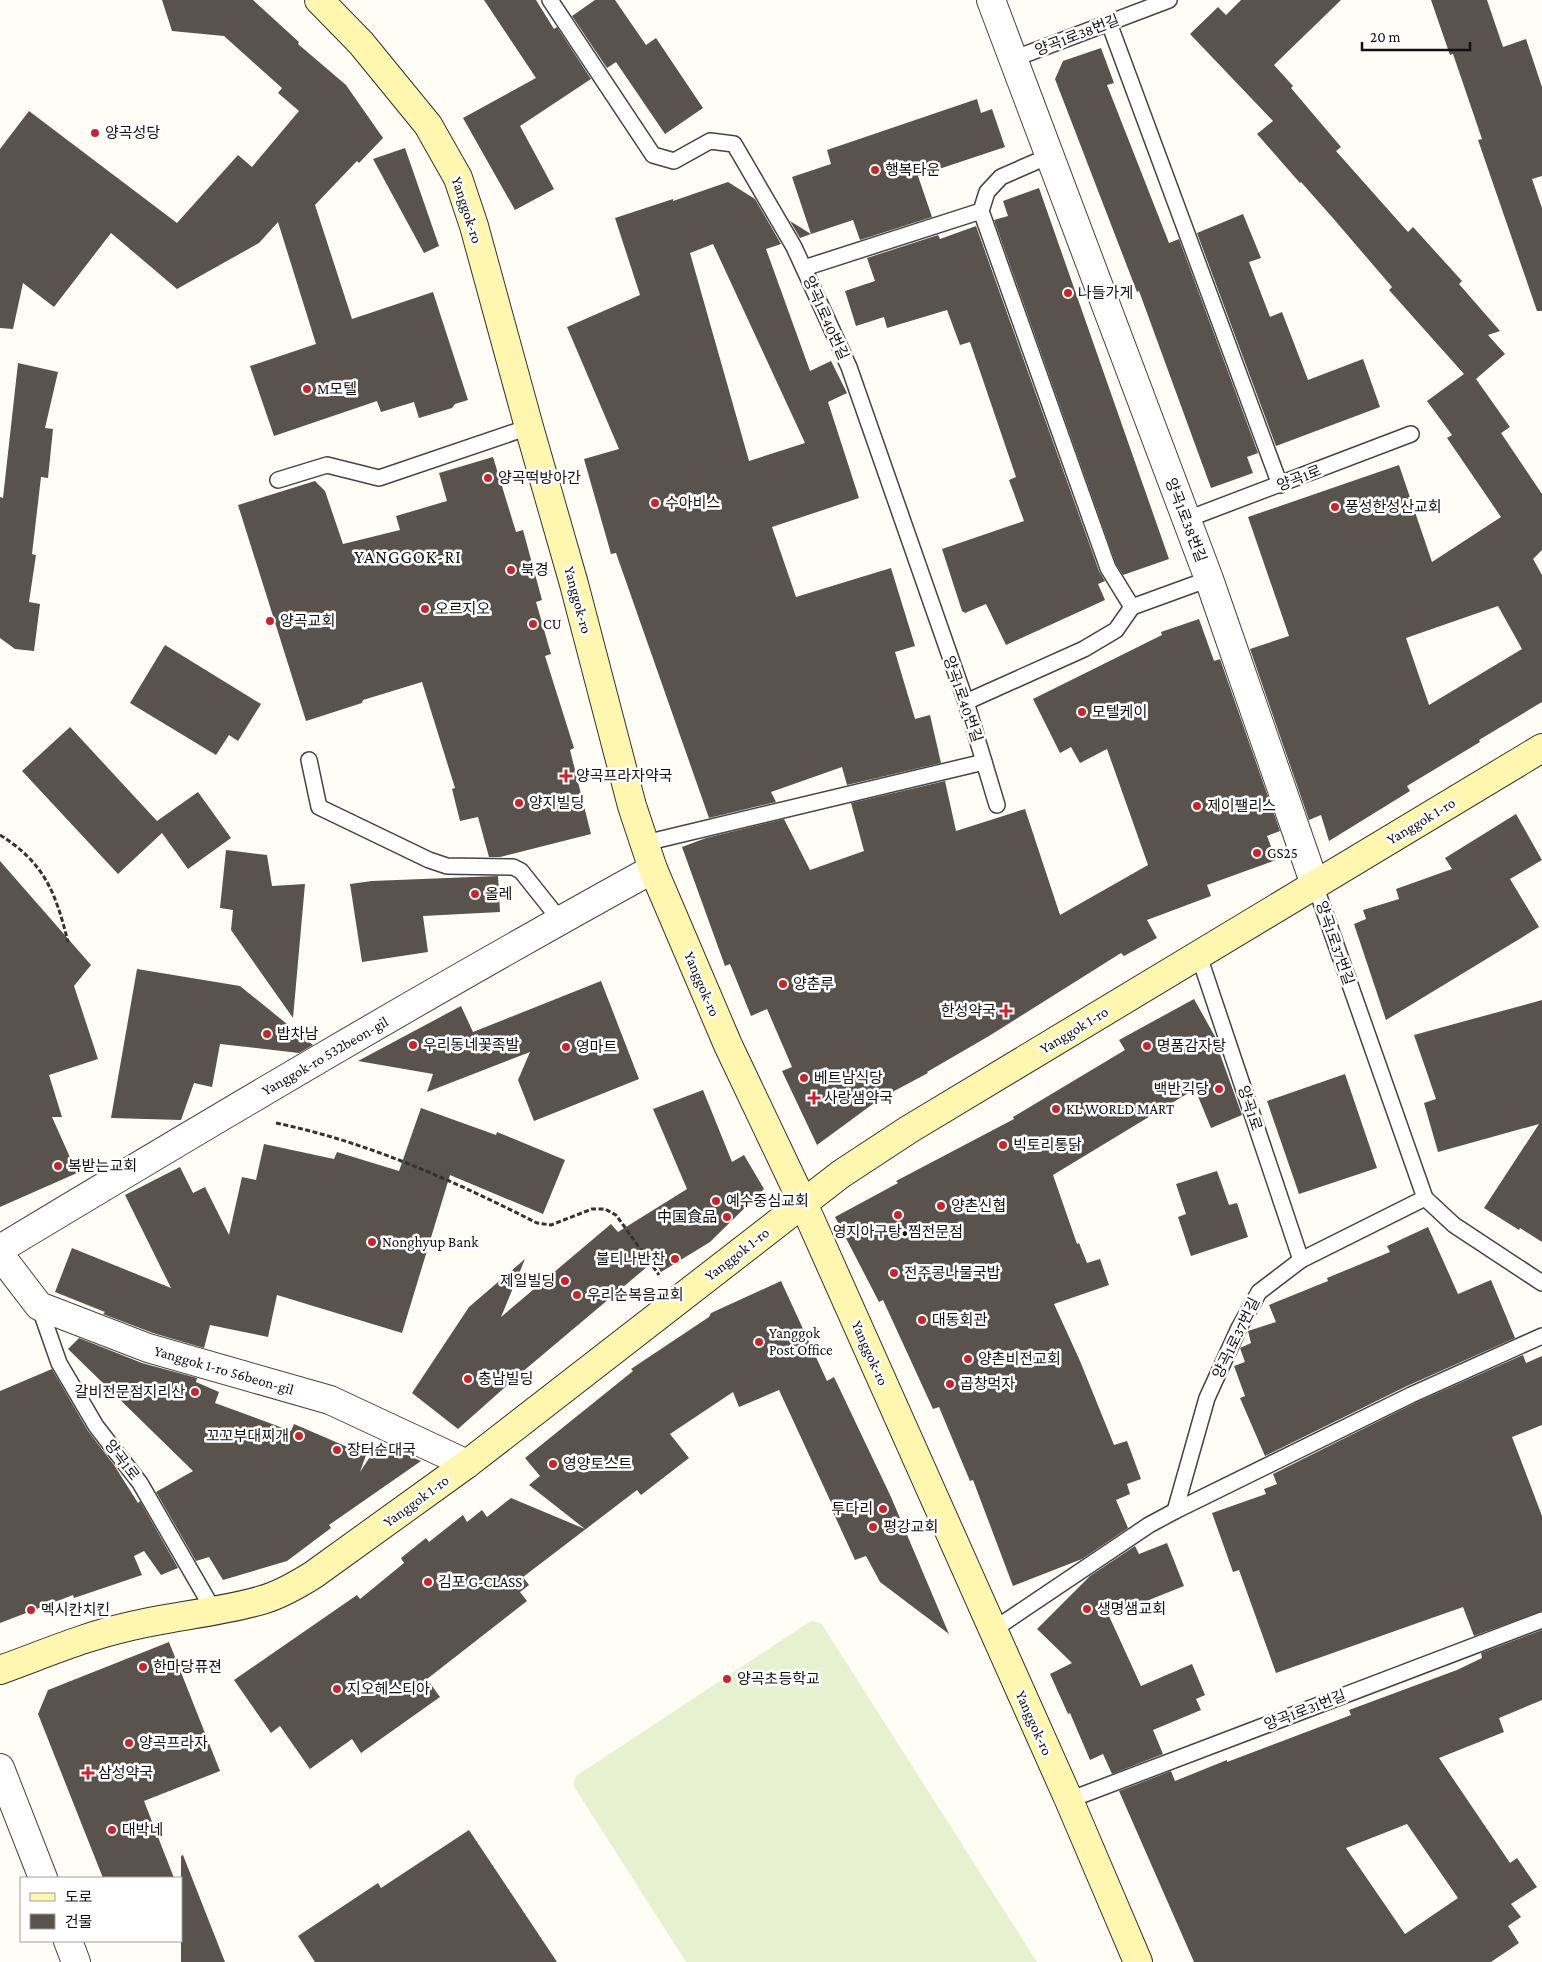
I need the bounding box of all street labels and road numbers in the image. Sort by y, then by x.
street label: 양곡1로38번길 [1033,12,1121,58]
street label: Yanggok-ro [448,175,485,246]
street label: 양곡1로40번길 [800,274,852,362]
street label: 양곡1로 [1274,462,1324,494]
street label: 양곡1로38번길 [1163,476,1209,564]
street label: Yanggok-ro [560,565,595,636]
street label: 양곡1로40번길 [941,654,985,744]
street label: Yanggok 1-ro [1384,794,1459,848]
street label: 양곡1로37번길 [1313,899,1357,987]
street label: Yanggok-ro [680,949,723,1019]
street label: Yanggok 1-ro [1037,1003,1112,1057]
street label: Yanggok-ro 532beon-gil [259,1013,392,1100]
street label: 양곡1로 [1235,1083,1265,1133]
street label: Yanggok 1-ro [702,1224,773,1285]
street label: 양곡1로37번길 [1210,1295,1262,1381]
street label: Yanggok-ro [848,1318,891,1388]
street label: Yanggok 1-ro 56beon-gil [152,1342,296,1399]
street label: 양곡1로 [102,1437,142,1483]
street label: Yanggok 1-ro [380,1472,452,1531]
street label: 양곡1로31번길 [1262,1687,1348,1733]
street label: Yanggok-ro [1012,1688,1055,1758]

